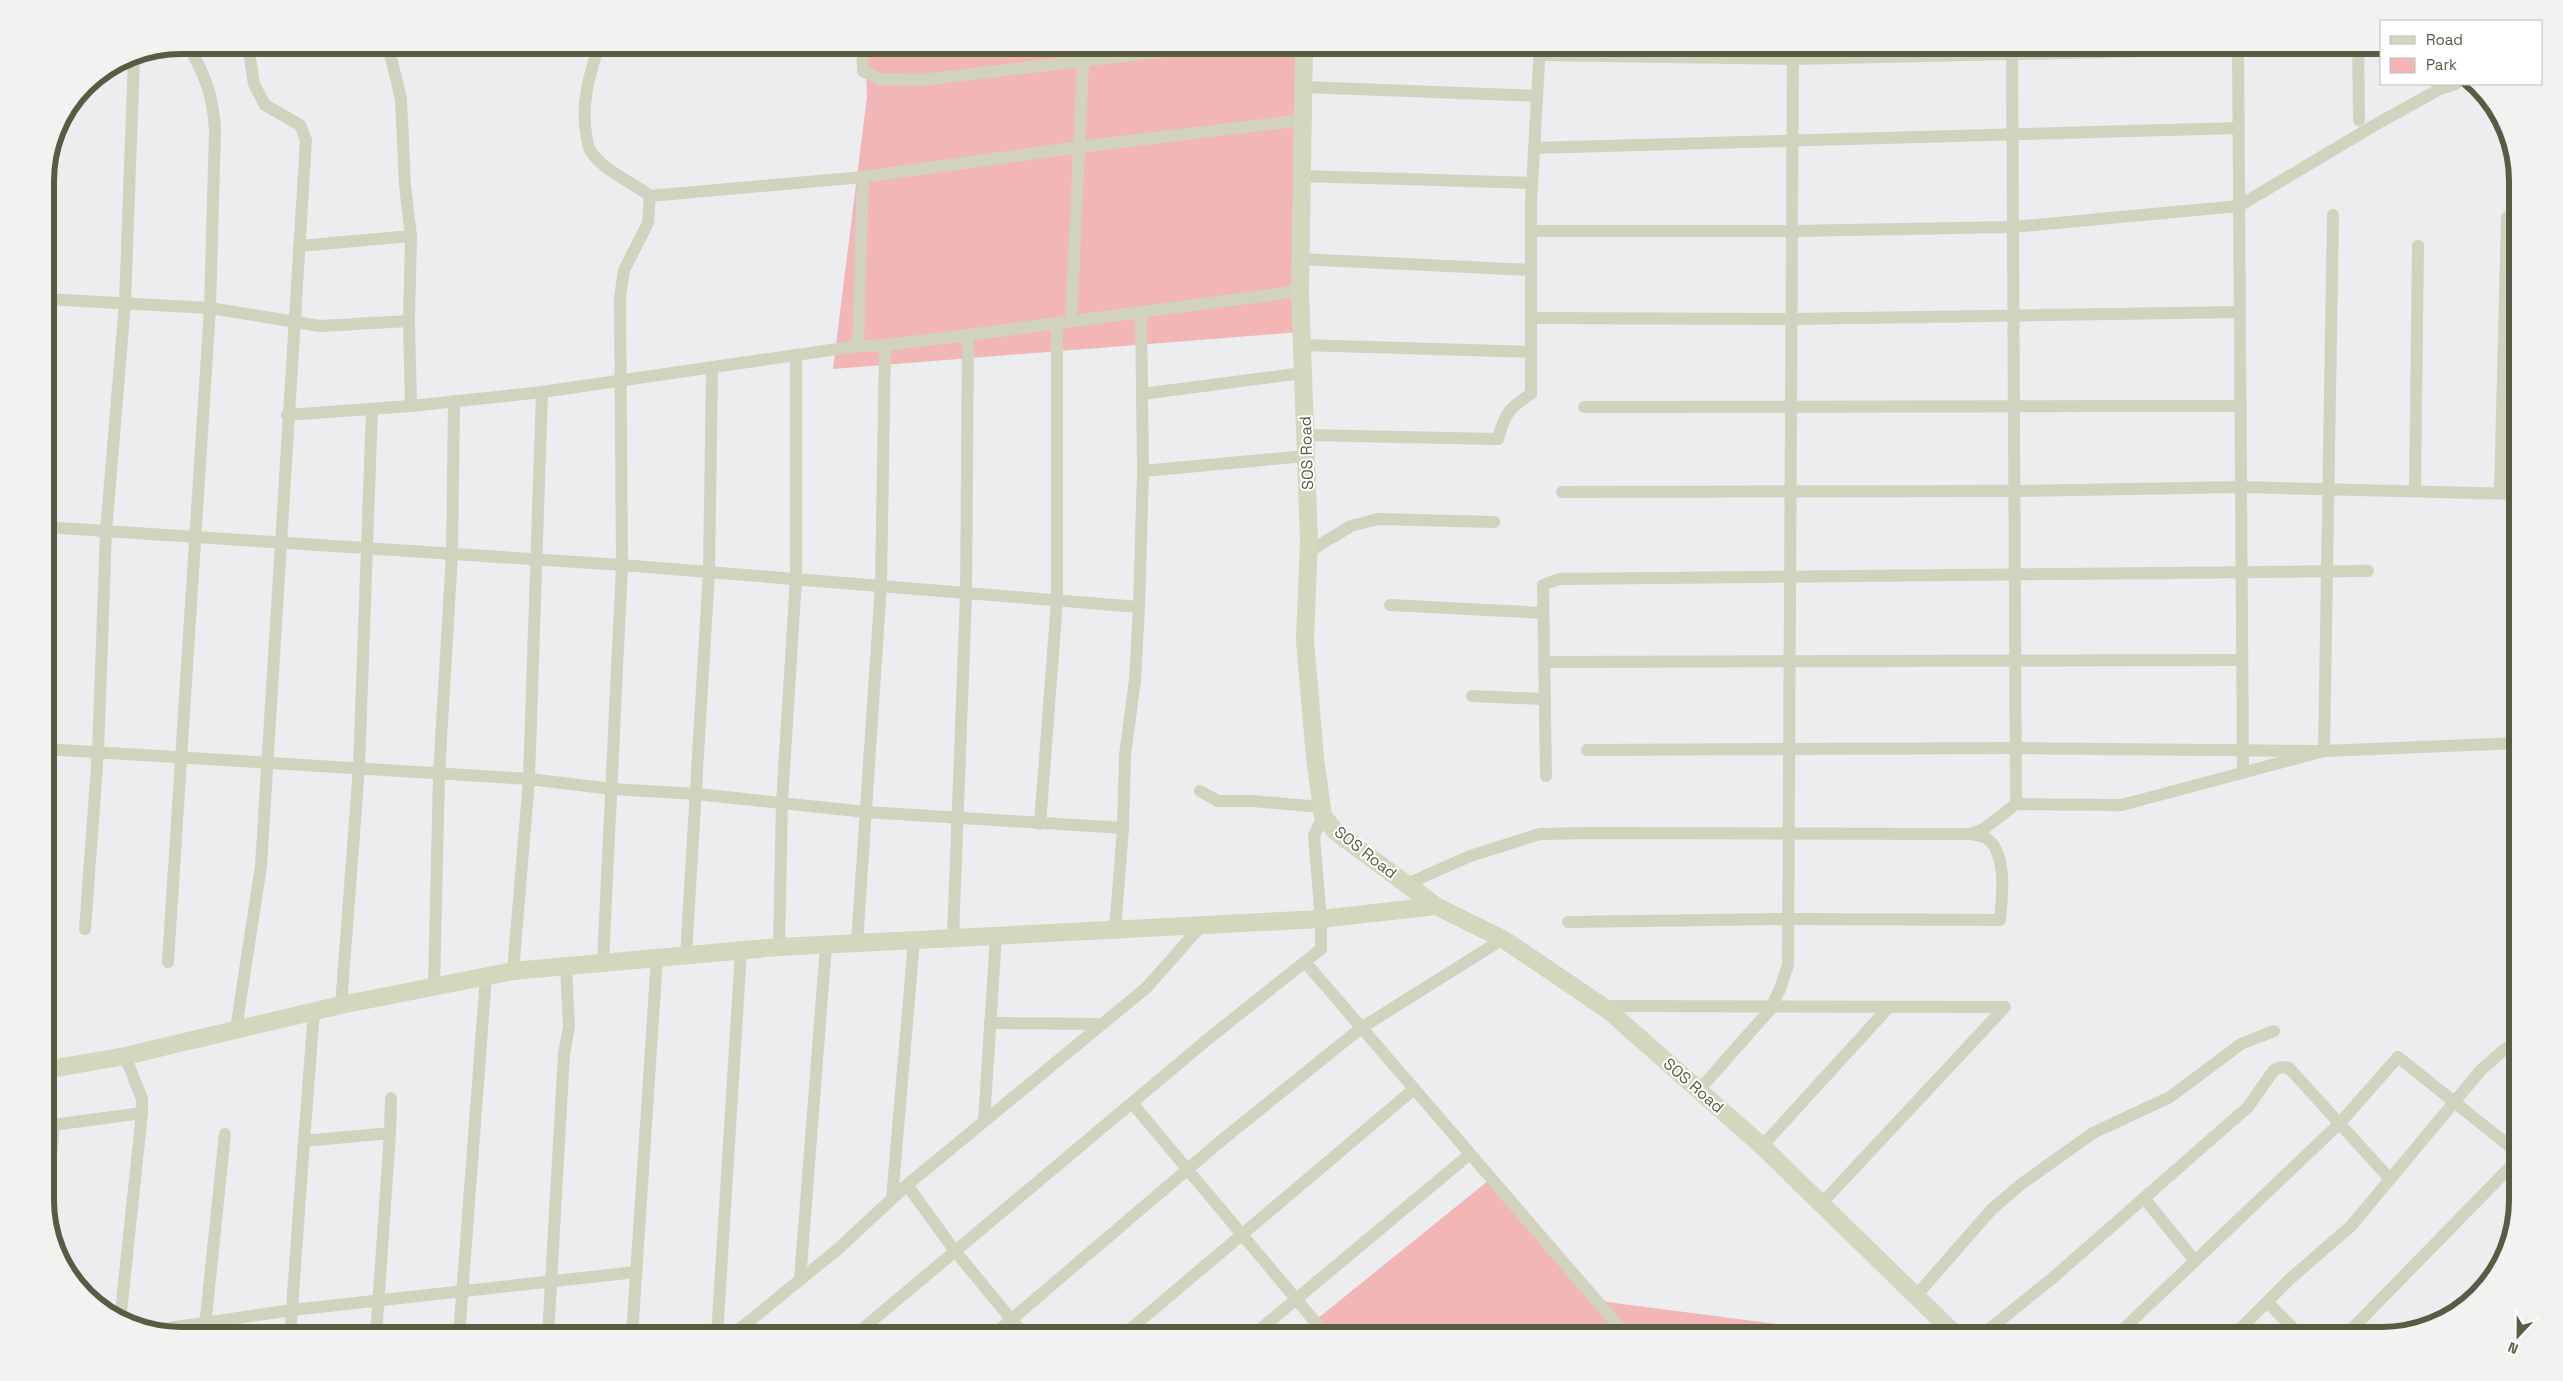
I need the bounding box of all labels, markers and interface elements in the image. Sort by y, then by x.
legend [2380,20,2543,85]
text: Road [2426,30,2463,49]
text: Park [2426,55,2457,74]
street label: SOS Road [1295,416,1318,490]
street label: SOS Road [1330,821,1401,883]
street label: SOS Road [1659,1053,1728,1117]
north arrow [2493,1311,2543,1361]
text: N [2505,1338,2521,1358]

